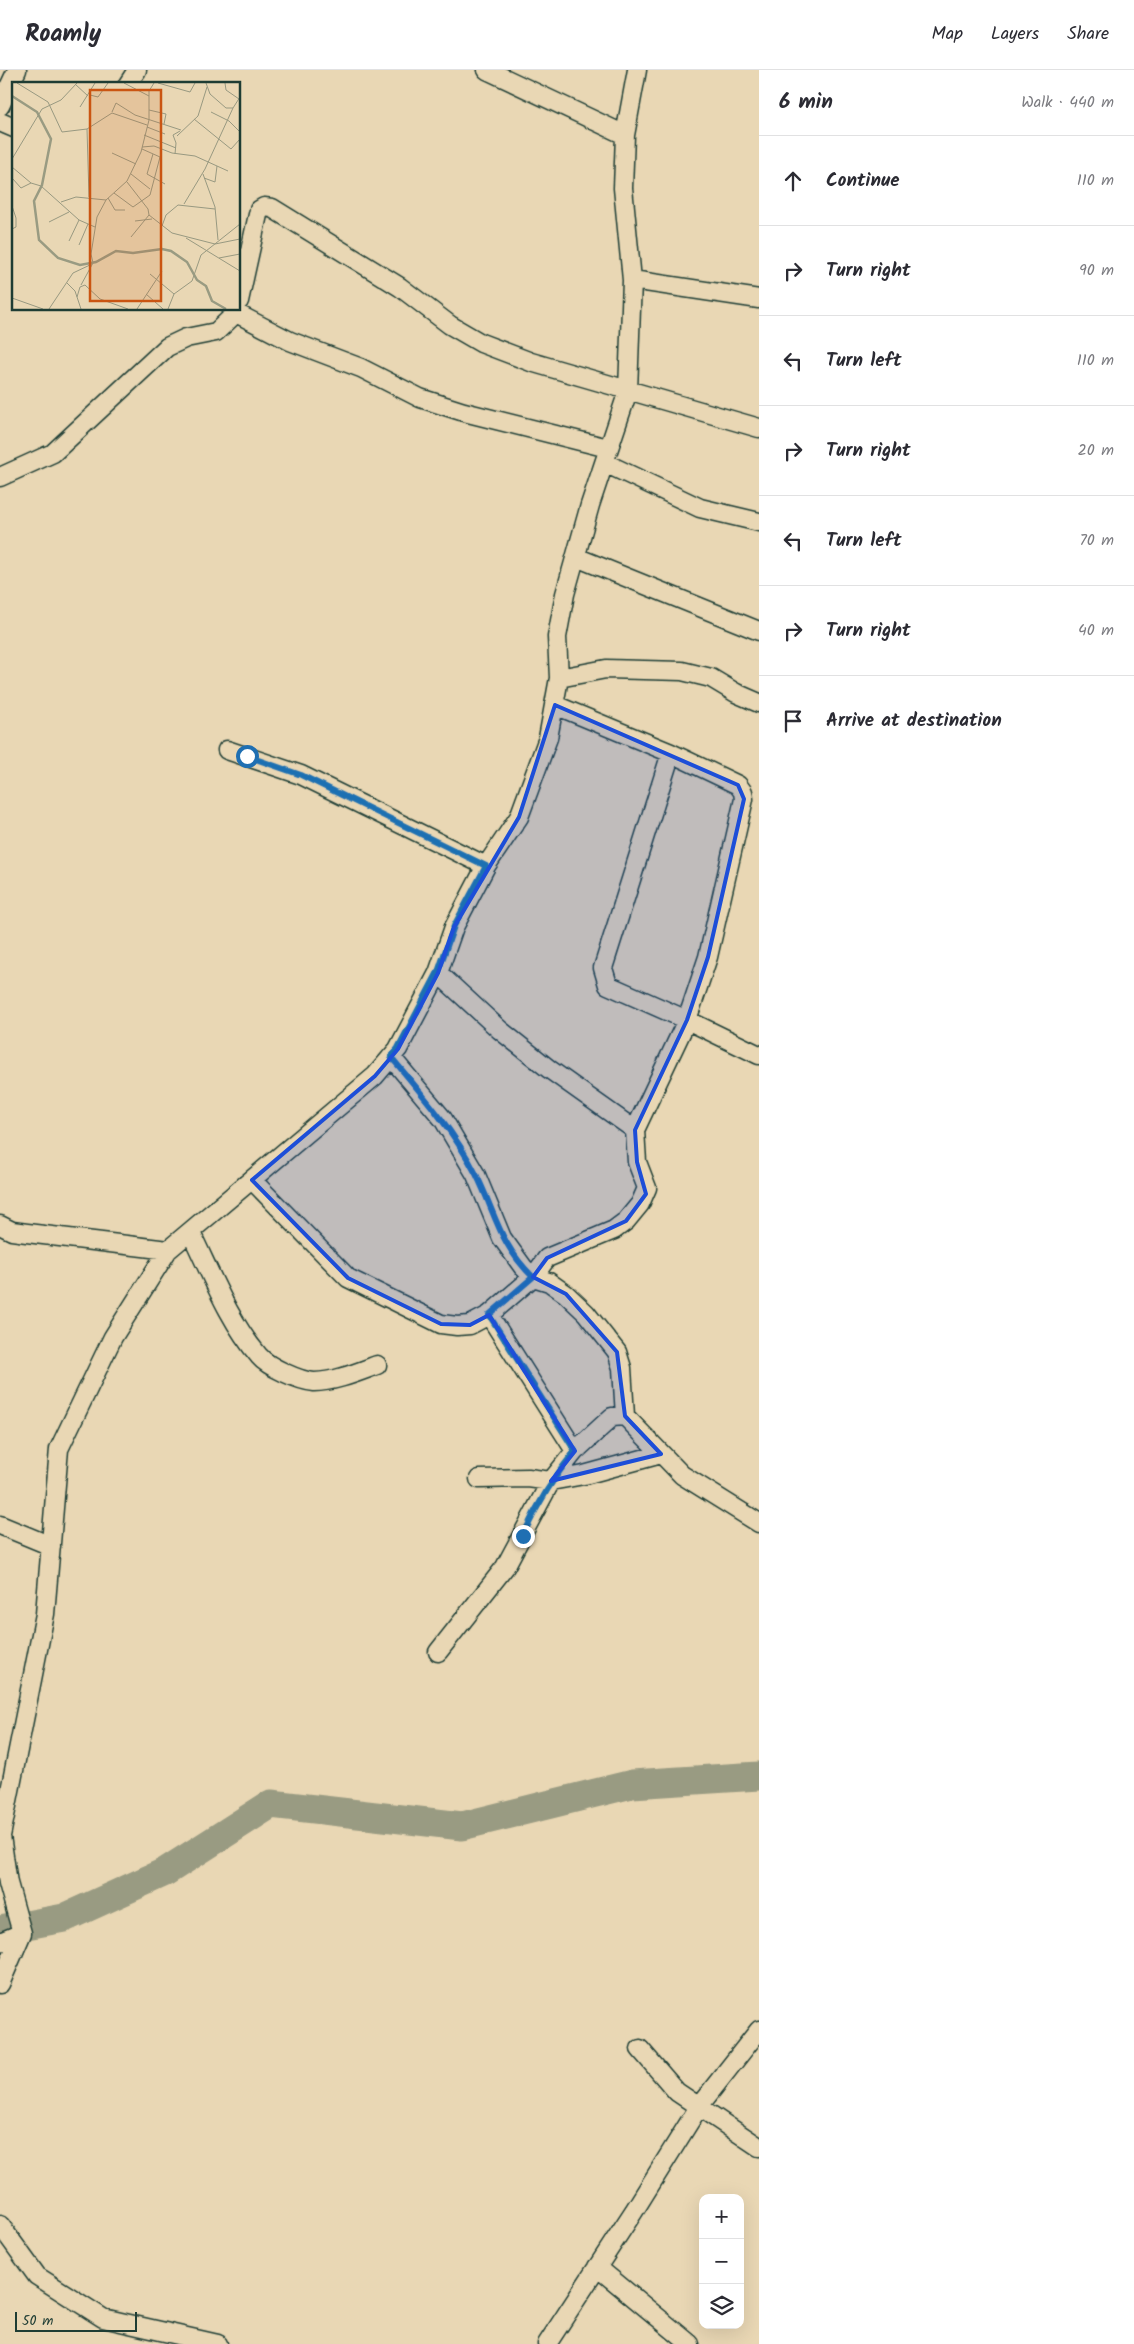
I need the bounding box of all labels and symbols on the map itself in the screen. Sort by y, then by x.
inset map [12,82,240,310]
route start [236,745,259,768]
route end [512,1525,535,1548]
scale bar [15,2309,138,2332]

